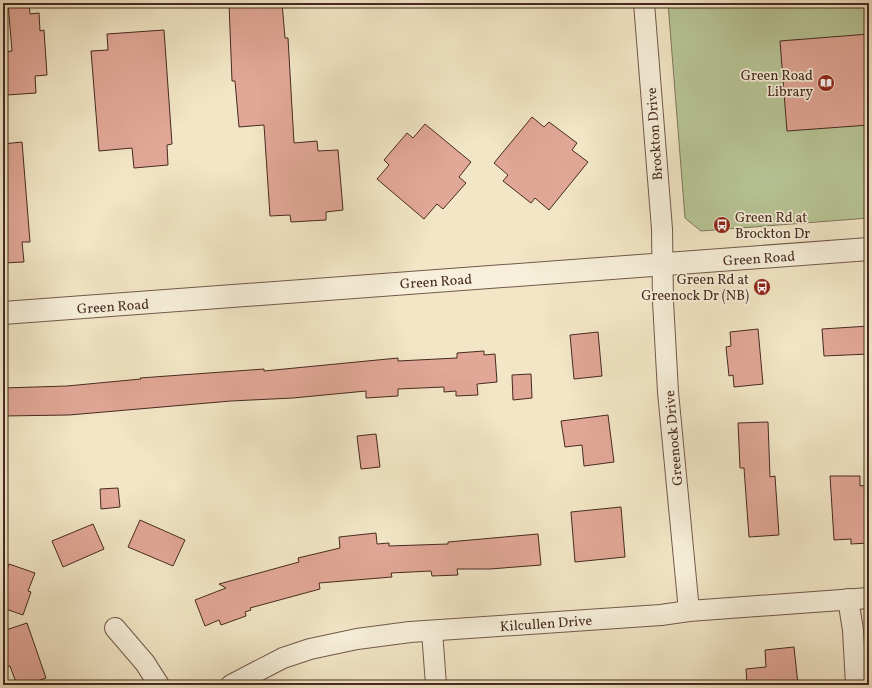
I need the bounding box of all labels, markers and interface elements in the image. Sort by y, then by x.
place label: Green Road Library [741,67,813,102]
library icon: Green Road Library [816,73,836,93]
street label: Brockton Drive [643,86,668,181]
place label: Green Rd at Brockton Dr [735,209,810,244]
bus stop icon: Green Rd at Brockton Dr [712,215,732,235]
street label: Green Road [722,247,796,271]
street label: Green Road [399,270,473,294]
place label: Green Rd at Greenock Dr (NB) [641,271,749,306]
bus stop icon: Green Rd at Greenock Dr (NB) [752,277,772,297]
street label: Green Road [76,295,150,319]
street label: Greenock Drive [661,389,688,486]
street label: Kilcullen Drive [499,612,593,637]

